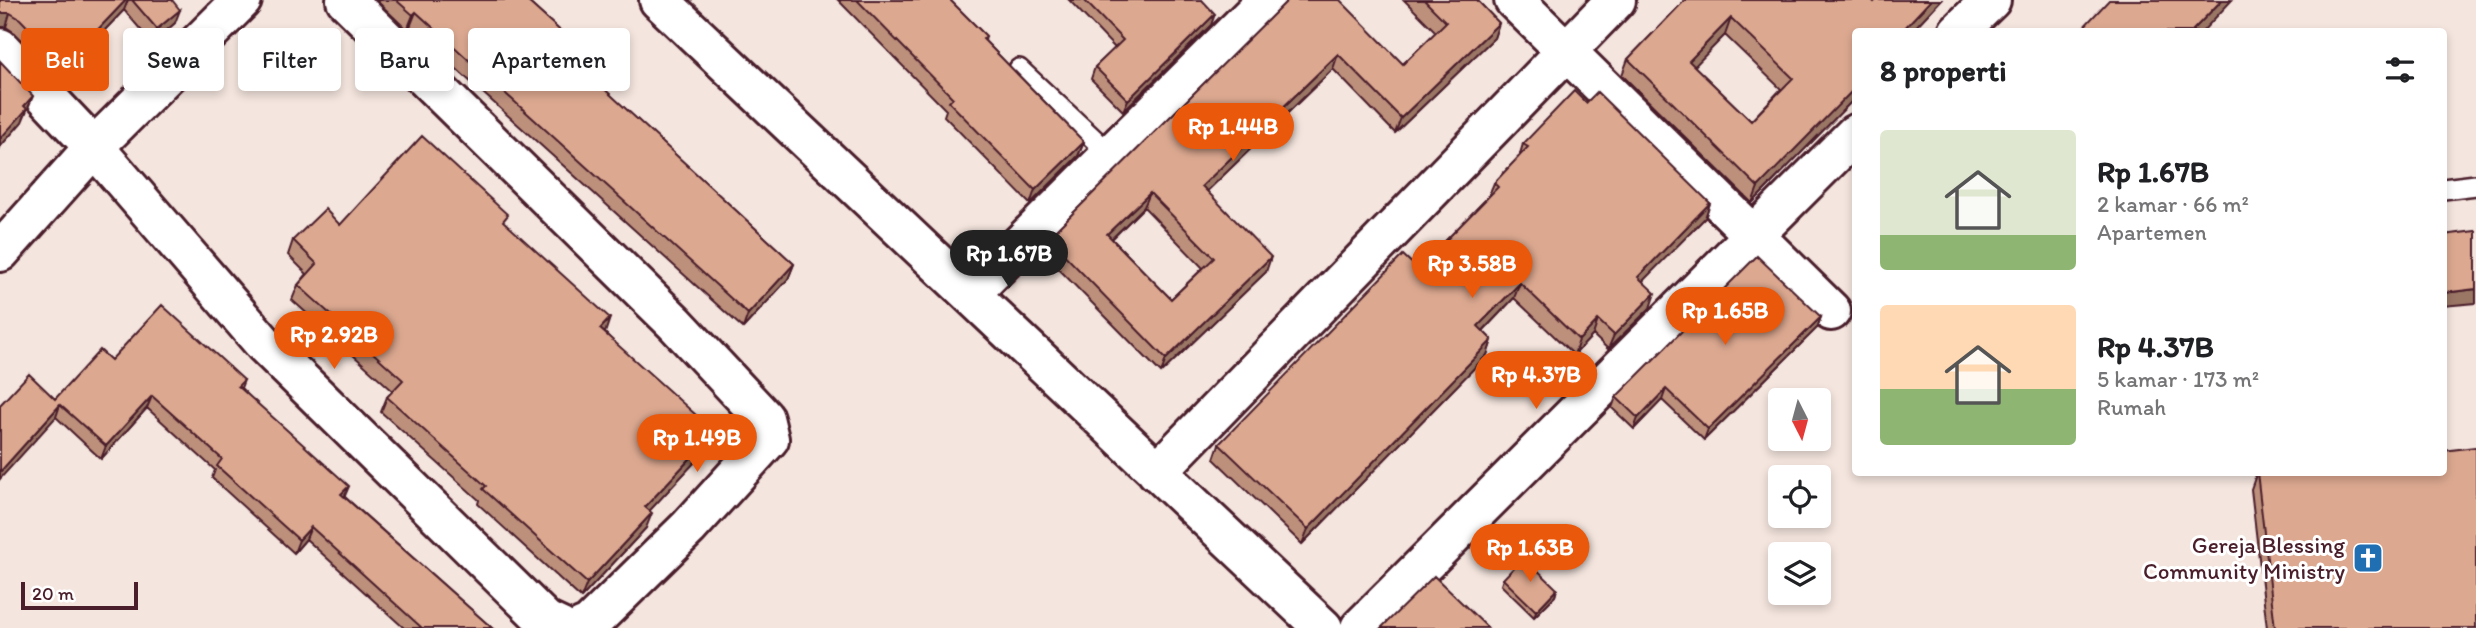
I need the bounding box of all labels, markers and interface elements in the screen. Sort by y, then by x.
chip: Beli [21,28,109,91]
chip: Sewa [123,28,224,91]
chip: Filter [238,28,341,91]
chip: Baru [355,28,454,91]
chip: Apartemen [468,28,630,91]
icon: filters [2381,51,2419,89]
text: 8 properti [1880,52,2007,89]
pin: Rp 1.44B [1161,104,1305,163]
text: Rp 1.44B [1188,112,1278,140]
text: Rp 1.67B [2097,153,2209,190]
icon: home [1936,158,2020,242]
text: 2 kamar · 66 m² [2097,190,2249,218]
text: Apartemen [2097,218,2207,246]
pin: Rp 1.67B [937,230,1081,290]
text: Rp 1.67B [966,239,1052,267]
pin: Rp 3.58B [1400,240,1544,300]
text: Rp 3.58B [1428,249,1516,277]
pin: Rp 1.65B [1653,288,1797,347]
text: Rp 1.65B [1682,296,1768,324]
pin: Rp 2.92B [262,312,406,371]
text: Rp 2.92B [290,320,378,348]
text: Rp 4.37B [2097,328,2214,365]
icon: home [1936,333,2020,417]
pin: Rp 4.37B [1464,352,1608,411]
text: Rp 4.37B [1491,360,1581,388]
text: 5 kamar · 173 m² [2097,365,2259,393]
north arrow [1768,388,1830,452]
map controls [1768,388,1831,605]
text: Rumah [2097,393,2166,421]
pin: Rp 1.49B [625,414,769,474]
text: Rp 1.49B [653,423,741,451]
button: locate [1768,465,1831,528]
pin: Rp 1.63B [1458,524,1602,584]
place label: Gereja Blessing Community Ministry [2143,531,2345,585]
text: Rp 1.63B [1486,533,1574,561]
church icon: Gereja Blessing Community Ministry [2351,541,2385,575]
button: layers [1768,542,1831,605]
scale bar [21,579,138,611]
text: 20 m [32,582,74,605]

